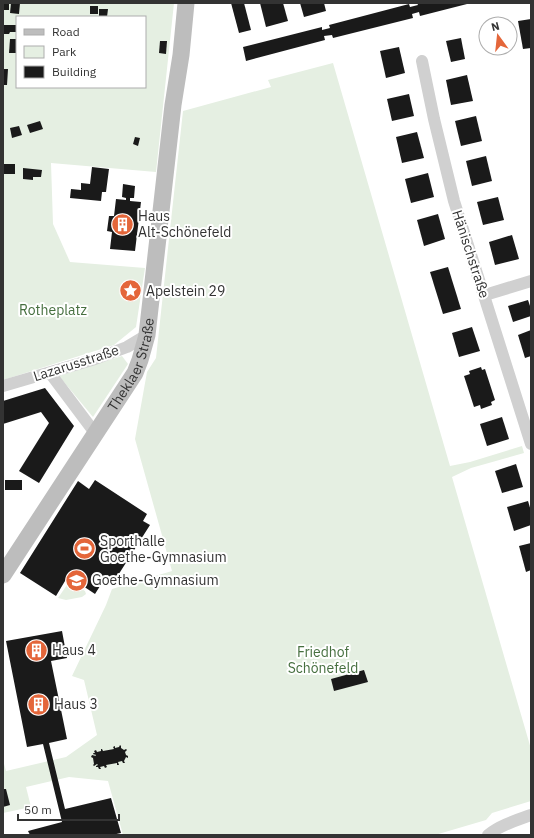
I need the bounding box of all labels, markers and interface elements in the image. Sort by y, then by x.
legend [16,16,146,88]
north arrow [478,16,518,56]
text: N [490,19,501,34]
text: Road [52,24,80,39]
text: Park [52,44,77,59]
text: Building [52,64,97,79]
place label: Haus Alt-Schönefeld [138,207,231,241]
street label: Hänischstraße [448,208,494,301]
building icon: Haus Alt-Schönefeld [110,211,136,237]
place icon: Apelstein 29 [117,278,143,304]
place label: Apelstein 29 [146,282,225,300]
park label: Rotheplatz [19,301,87,319]
street label: Theklaer Straße [104,317,158,415]
street label: Lazarusstraße [31,341,121,385]
place label: Sporthalle Goethe-Gymnasium [100,532,227,566]
sports icon: Sporthalle Goethe-Gymnasium [72,536,98,562]
school or university icon: Goethe-Gymnasium [64,567,90,593]
place label: Goethe-Gymnasium [92,571,219,589]
building icon: Haus 4 [23,637,49,663]
place label: Haus 4 [52,641,96,659]
park label: Friedhof Schönefeld [288,643,358,677]
building icon: Haus 3 [26,691,52,717]
place label: Haus 3 [54,695,98,713]
scale bar [18,796,119,822]
text: 50 m [24,802,52,817]

